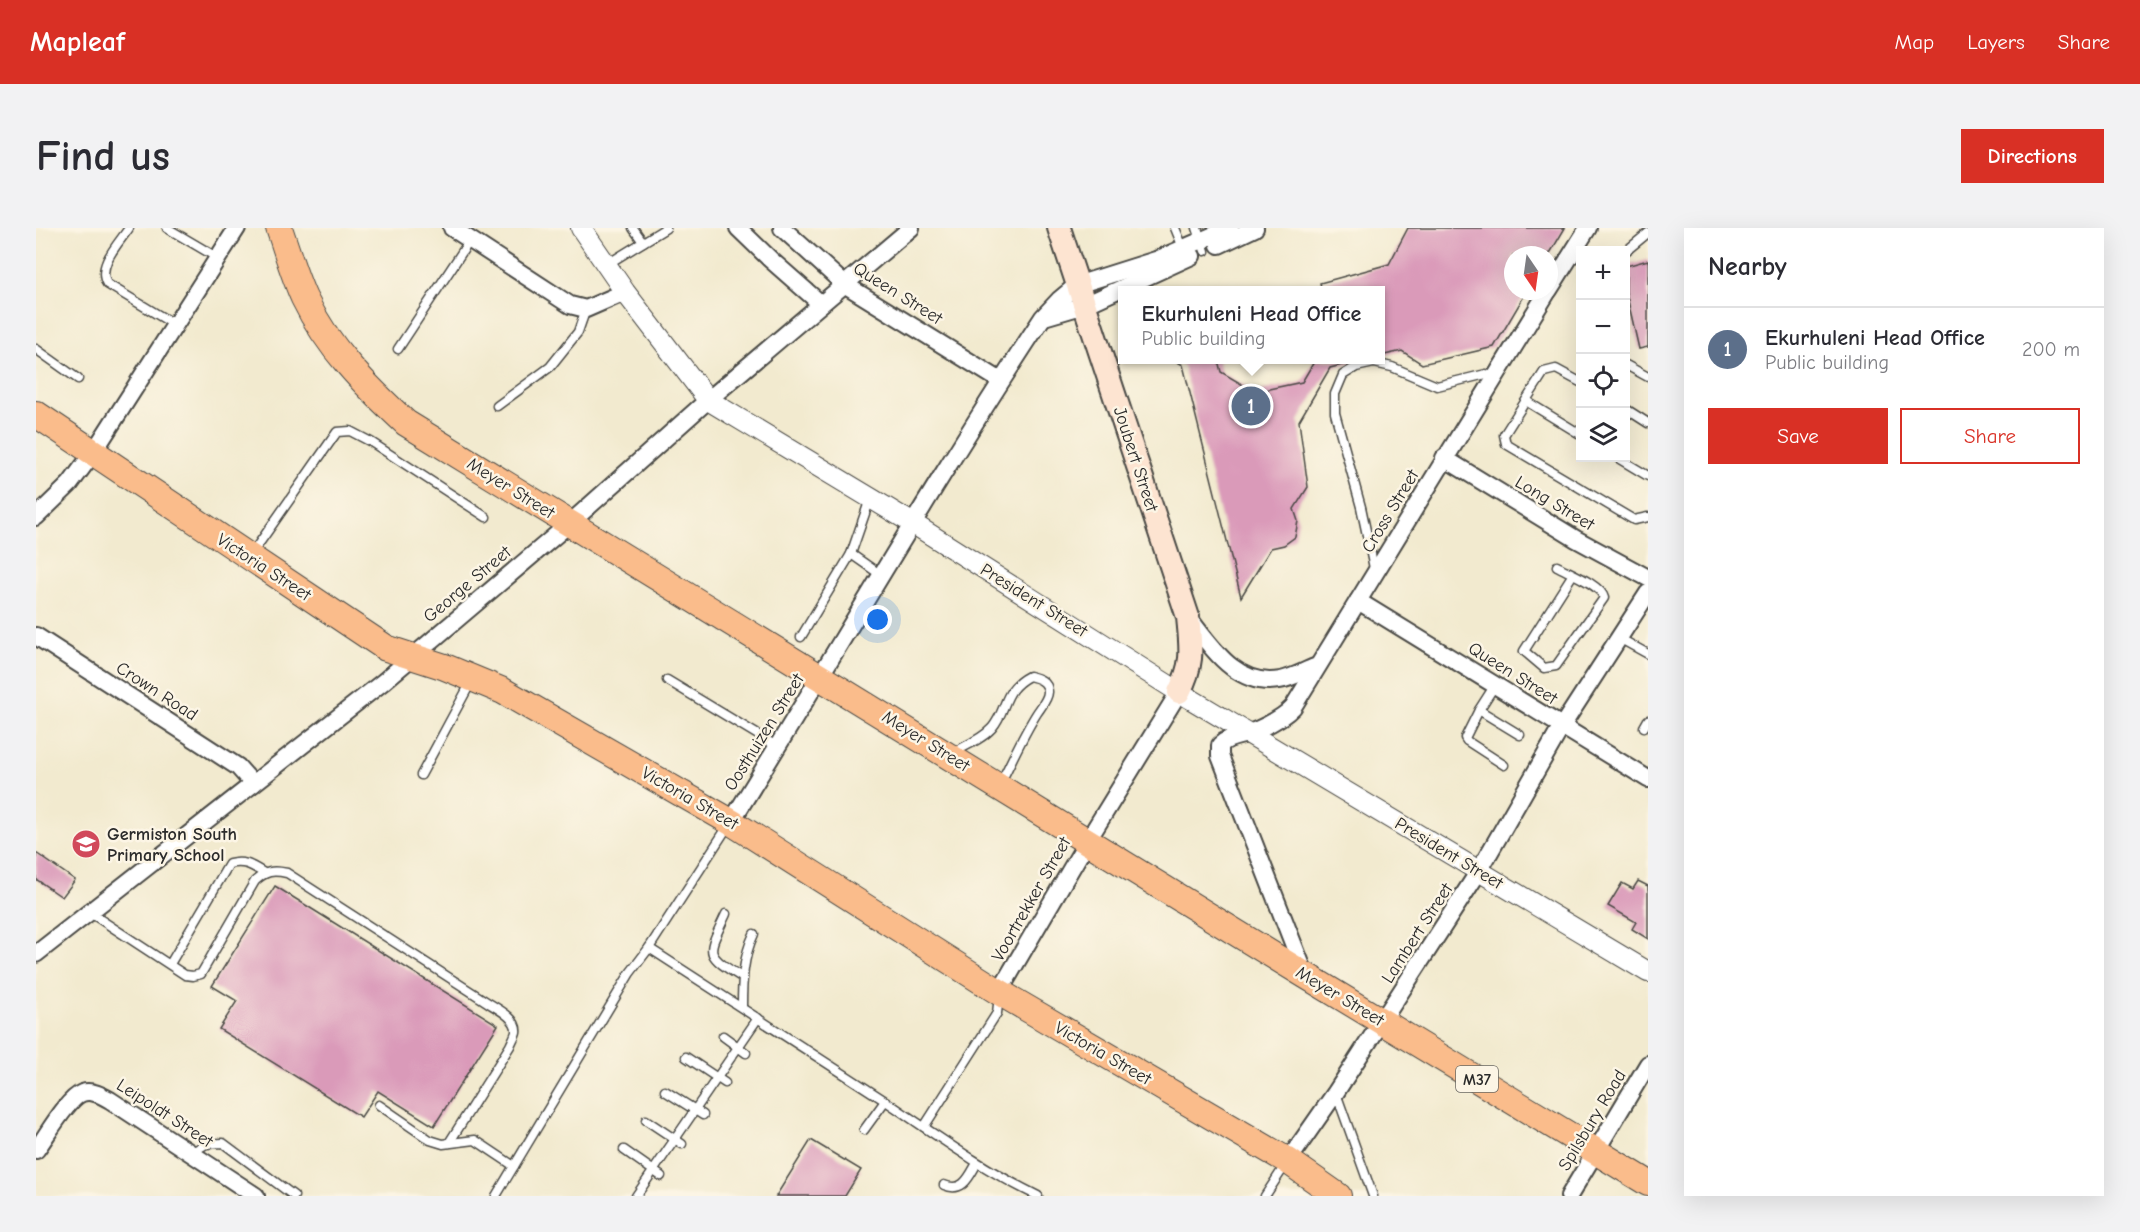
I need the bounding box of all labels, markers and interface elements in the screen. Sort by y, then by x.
text: Mapleaf [30,26,125,58]
text: Map [1895,30,1934,54]
text: Layers [1967,30,2025,54]
text: Share [2058,30,2110,54]
button: Directions [1961,129,2104,183]
text: Find us [36,132,170,181]
north arrow [1504,246,1558,300]
map controls [1576,246,1630,462]
button: + [1576,246,1630,300]
text: Nearby [1708,252,1787,282]
street label: Queen Street [849,258,947,330]
popup [1118,286,1385,364]
button: − [1576,300,1630,354]
text: Ekurhuleni Head Office [1142,301,1361,327]
text: Ekurhuleni Head Office [1765,325,1985,351]
text: Public building [1142,327,1266,350]
text: 1 [1724,338,1731,361]
text: 200 m [2022,338,2080,361]
text: Public building [1765,351,1889,374]
button: locate [1576,354,1630,408]
pin: 1 [1232,384,1270,429]
street label: Joubert Street [1109,404,1163,515]
button: layers [1576,408,1630,462]
button: Save [1708,408,1888,464]
button: Share [1900,408,2080,464]
street label: Meyer Street [463,453,559,524]
street label: Cross Street [1357,465,1424,557]
street label: Long Street [1511,472,1599,536]
street label: Victoria Street [213,529,316,606]
street label: George Street [419,541,516,627]
street label: President Street [976,559,1092,642]
your location [863,605,892,634]
street label: Queen Street [1464,638,1562,710]
street label: Crown Road [112,657,201,726]
street label: Oosthuizen Street [720,669,809,795]
street label: Meyer Street [878,706,974,777]
street label: Victoria Street [638,762,743,835]
street label: President Street [1391,813,1507,894]
place label: Germiston South Primary School [107,824,237,866]
school or university icon: Germiston South Primary School [70,828,102,860]
street label: Voortrekker Street [987,833,1076,965]
street label: Lambert Street [1377,879,1458,987]
street label: Meyer Street [1292,962,1388,1031]
street label: Victoria Street [1051,1017,1156,1090]
road number: M37 [1456,1066,1498,1092]
street label: Spilsbury Road [1554,1066,1631,1174]
street label: Leipoldt Street [113,1074,218,1153]

